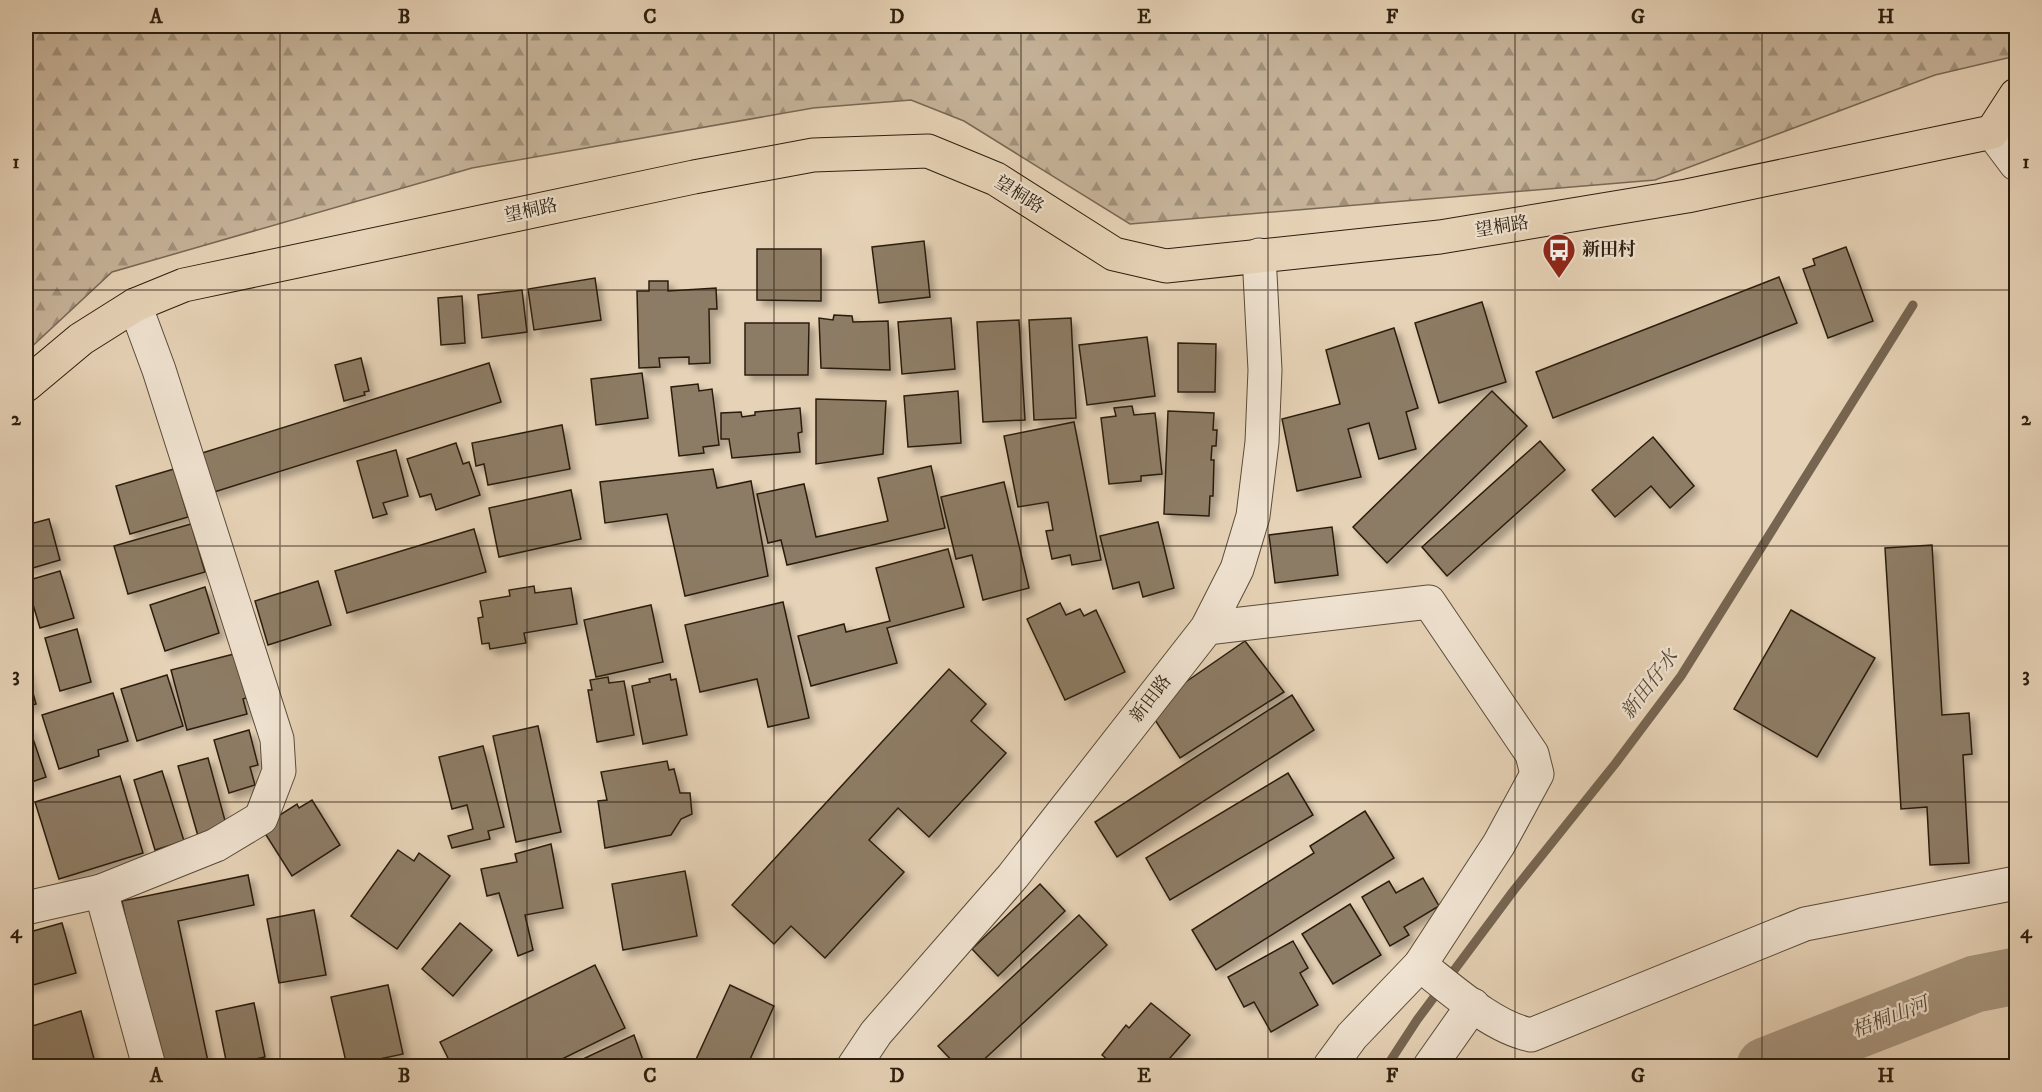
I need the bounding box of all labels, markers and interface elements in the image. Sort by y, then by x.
text: A [149,5,164,30]
text: B [398,5,410,30]
text: C [643,5,657,30]
text: D [890,5,905,30]
text: E [1137,5,1151,30]
text: F [1386,5,1399,30]
text: G [1631,5,1645,30]
text: H [1878,5,1895,30]
text: 1 [12,150,20,175]
text: 1 [2022,150,2030,175]
street label: 望桐路 [990,171,1048,219]
street label: 望桐路 [502,195,560,227]
street label: 望桐路 [1474,212,1530,242]
bus stop icon: 新田村 [1541,232,1577,279]
place label: 新田村 [1582,239,1636,261]
text: 2 [11,407,22,432]
text: 2 [2021,407,2032,432]
water label: 新田仔水 [1616,644,1685,724]
text: 3 [12,663,20,688]
text: 3 [2022,663,2030,688]
street label: 新田路 [1126,671,1176,727]
text: 4 [10,920,23,945]
text: 4 [2020,920,2033,945]
water label: 梧桐山河 [1848,991,1935,1044]
text: A [149,1064,164,1089]
text: B [398,1064,410,1089]
text: C [643,1064,657,1089]
text: D [890,1064,905,1089]
text: E [1137,1064,1151,1089]
text: F [1386,1064,1399,1089]
text: G [1631,1064,1645,1089]
text: H [1878,1064,1895,1089]

